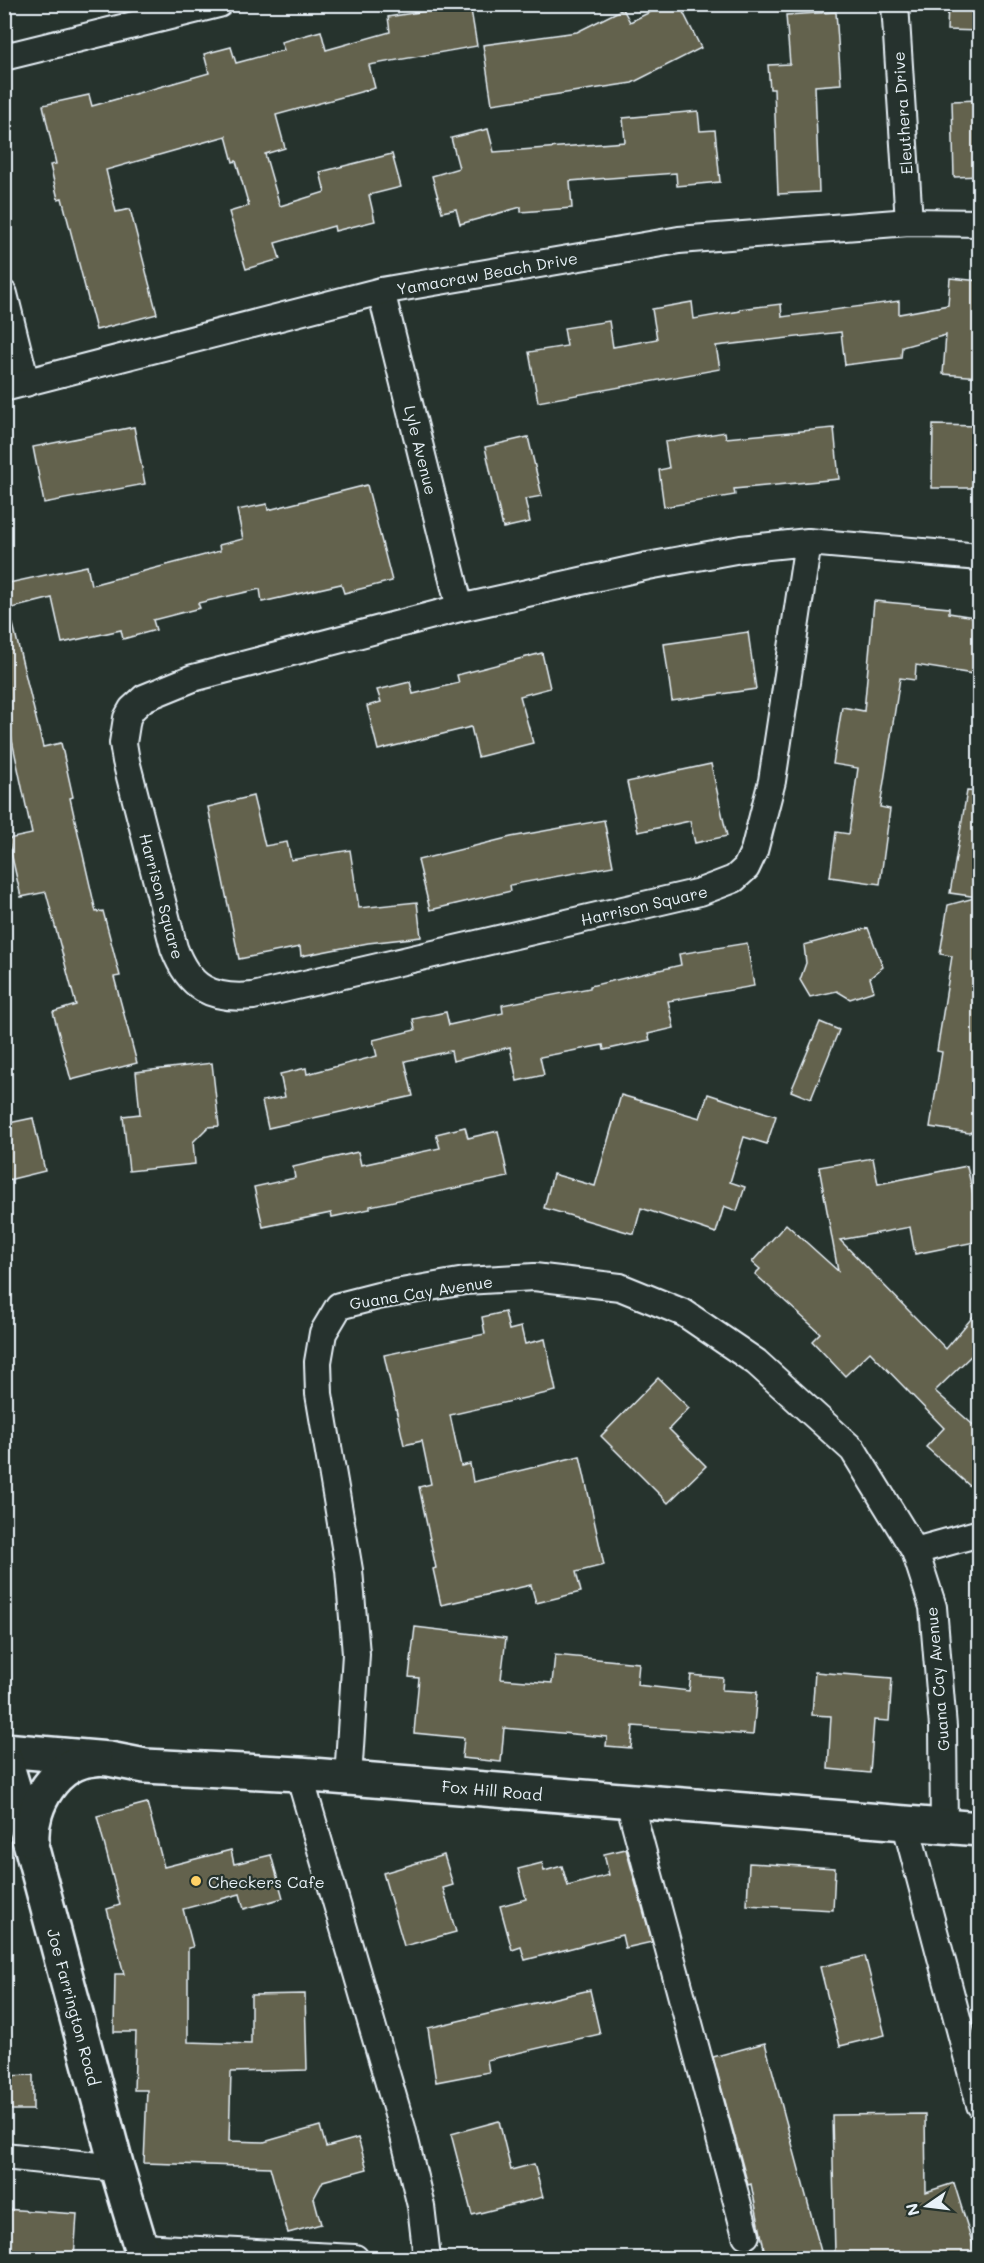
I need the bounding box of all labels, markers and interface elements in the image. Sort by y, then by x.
street label: Eleuthera Drive [887,51,917,175]
street label: Yamacraw Beach Drive [395,247,579,299]
street label: Lyle Avenue [400,403,442,497]
street label: Harrison Square [135,831,189,961]
street label: Harrison Square [579,880,709,930]
street label: Guana Cay Avenue [348,1270,494,1314]
street label: Guana Cay Avenue [920,1606,954,1752]
street label: Fox Hill Road [441,1775,543,1805]
place label: Checkers Cafe [208,1871,325,1892]
marker: Checkers Cafe [189,1874,203,1888]
street label: Joe Farrington Road [43,1926,105,2088]
north arrow [897,2176,957,2236]
text: N [900,2201,924,2218]

